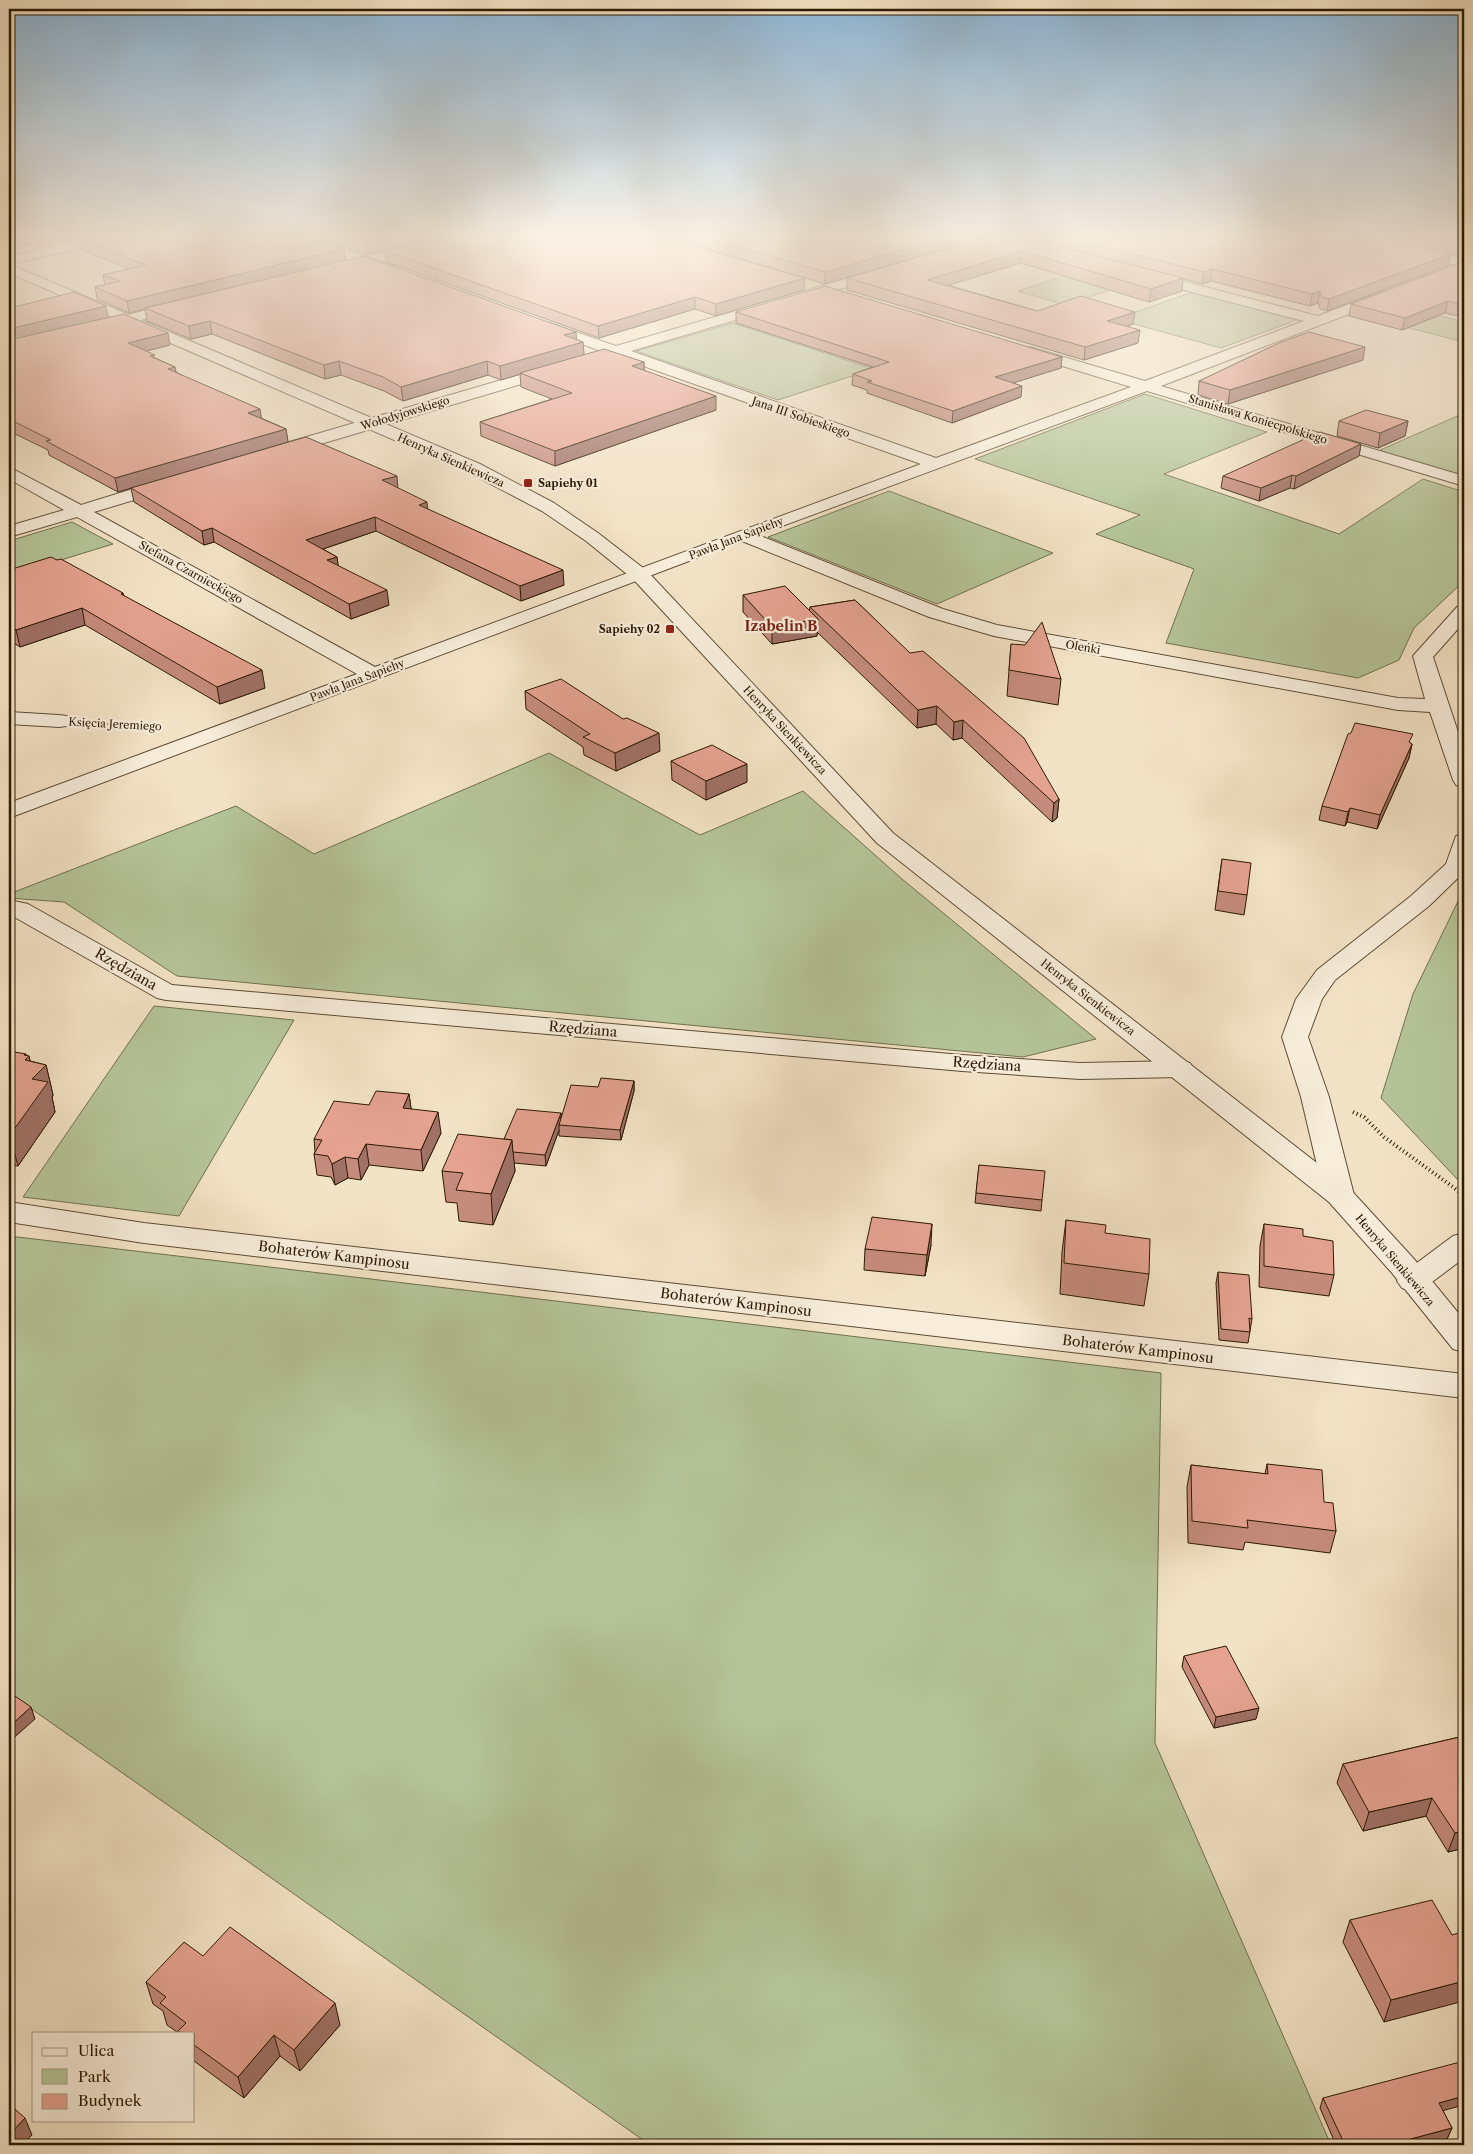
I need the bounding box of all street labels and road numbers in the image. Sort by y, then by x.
street label: Stanisława Koniecpolskiego [1187,391,1329,447]
street label: Wołodyjowskiego [358,393,451,433]
street label: Jana III Sobieskiego [748,393,852,440]
street label: Henryka Sienkiewicza [395,430,507,490]
street label: Pawła Jana Sapiehy [687,513,786,562]
street label: Stefana Czarnieckiego [136,538,246,607]
street label: Oleńki [1065,637,1102,657]
street label: Pawła Jana Sapiehy [308,655,407,704]
street label: Henryka Sienkiewicza [740,683,830,777]
street label: Księcia Jeremiego [68,715,162,733]
street label: Rzędziana [92,944,161,994]
street label: Henryka Sienkiewicza [1038,956,1138,1038]
street label: Rzędziana [548,1017,619,1041]
street label: Rzędziana [952,1053,1023,1075]
street label: Henryka Sienkiewicza [1352,1211,1438,1309]
street label: Bohaterów Kampinosu [257,1237,411,1273]
street label: Bohaterów Kampinosu [659,1284,813,1320]
street label: Bohaterów Kampinosu [1061,1331,1215,1367]

